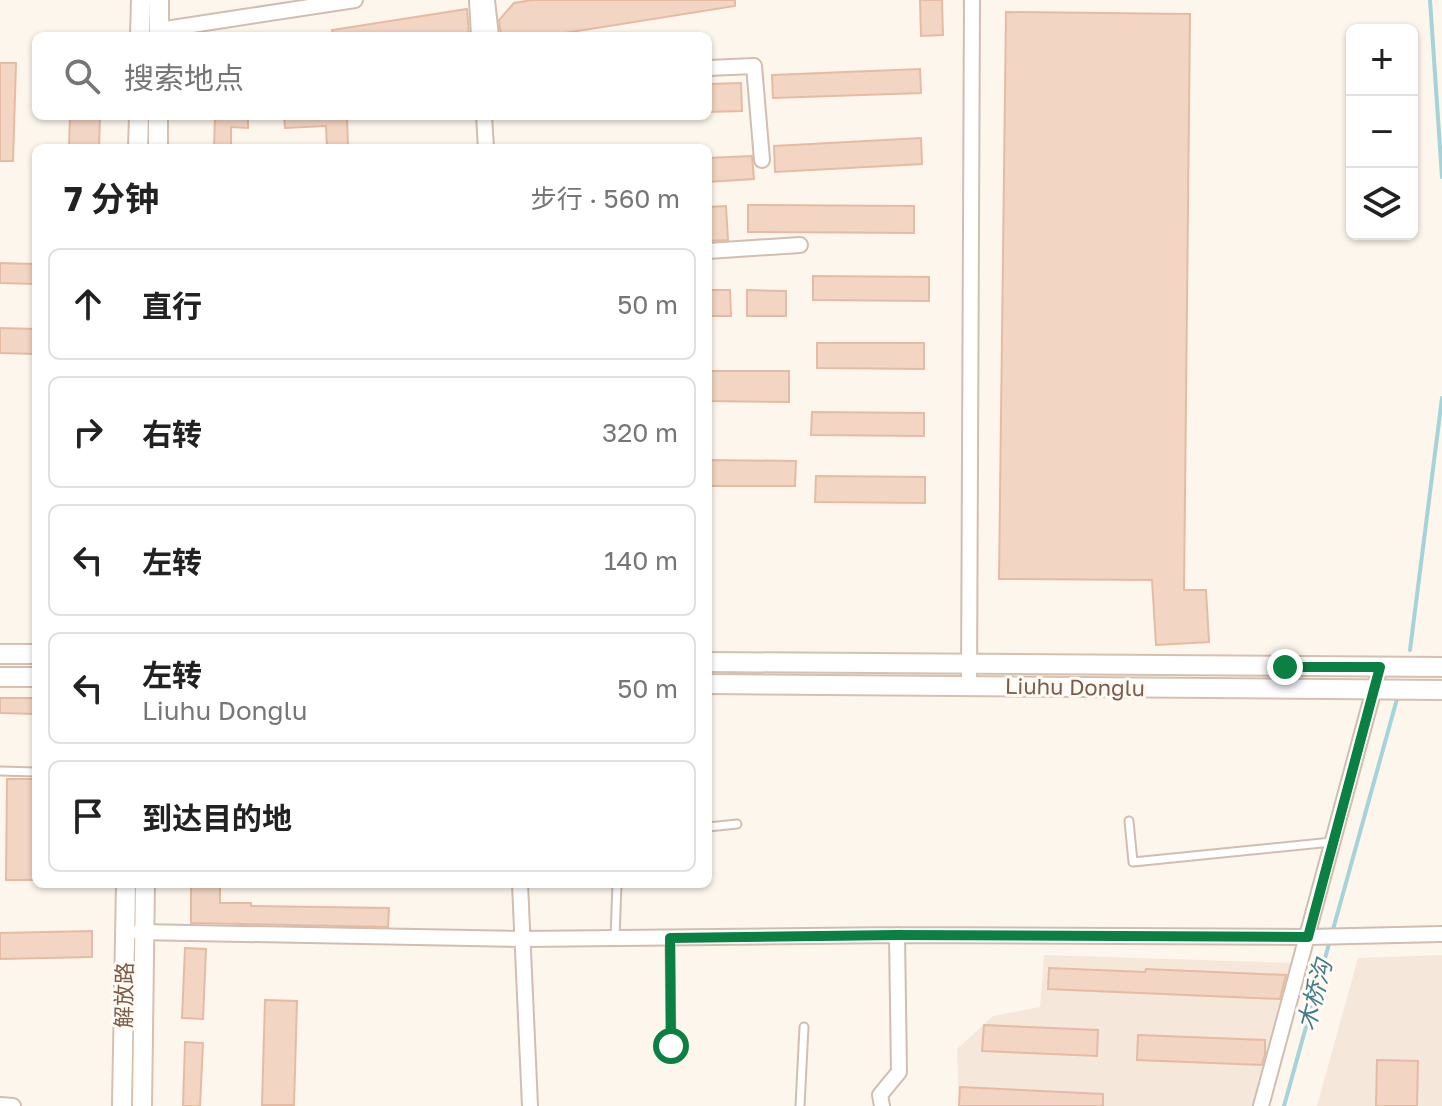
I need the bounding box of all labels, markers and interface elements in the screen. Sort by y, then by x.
map controls [1346,24,1418,240]
button: + [1346,24,1418,96]
search box [32,32,712,120]
icon: search [60,54,104,98]
text: 搜索地点 [124,60,244,96]
button: − [1346,96,1418,168]
button: layers [1346,168,1418,240]
text: 7 分钟 [64,178,159,218]
text: 步行 · 560 m [531,183,680,214]
icon: ahead [66,282,110,326]
text: 直行 [142,288,202,324]
text: 50 m [617,289,678,320]
icon: right [66,410,110,454]
text: 右转 [142,416,202,452]
text: 320 m [602,417,678,448]
icon: left [66,538,110,582]
text: 左转 [142,544,202,580]
text: 140 m [604,545,678,576]
route end [1267,649,1303,685]
text: 左转 [142,657,202,693]
icon: left [66,666,110,710]
street label: Liuhu Donglu [1005,672,1145,701]
text: 50 m [617,673,678,704]
text: Liuhu Donglu [142,695,308,726]
icon: arrive [66,794,110,838]
text: 到达目的地 [142,800,292,836]
water label: 木桥沟 [1290,953,1338,1033]
street label: 解放路 [109,962,138,1028]
route start [653,1028,689,1064]

